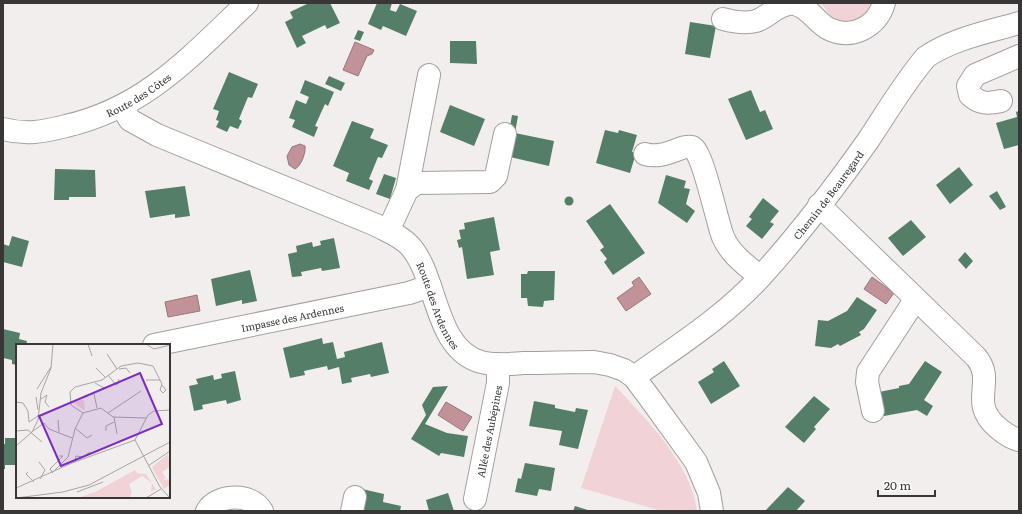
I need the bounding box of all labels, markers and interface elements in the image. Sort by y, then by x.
street label: Route des Côtes [103,68,174,120]
street label: Chemin de Beauregard [789,147,866,242]
street label: Route des Ardennes [414,259,464,352]
street label: Impasse des Ardennes [239,299,345,335]
inset map [16,344,170,498]
street label: Allée des Aubépines [472,383,505,479]
scale bar [878,472,935,498]
text: 20 m [884,476,911,494]

